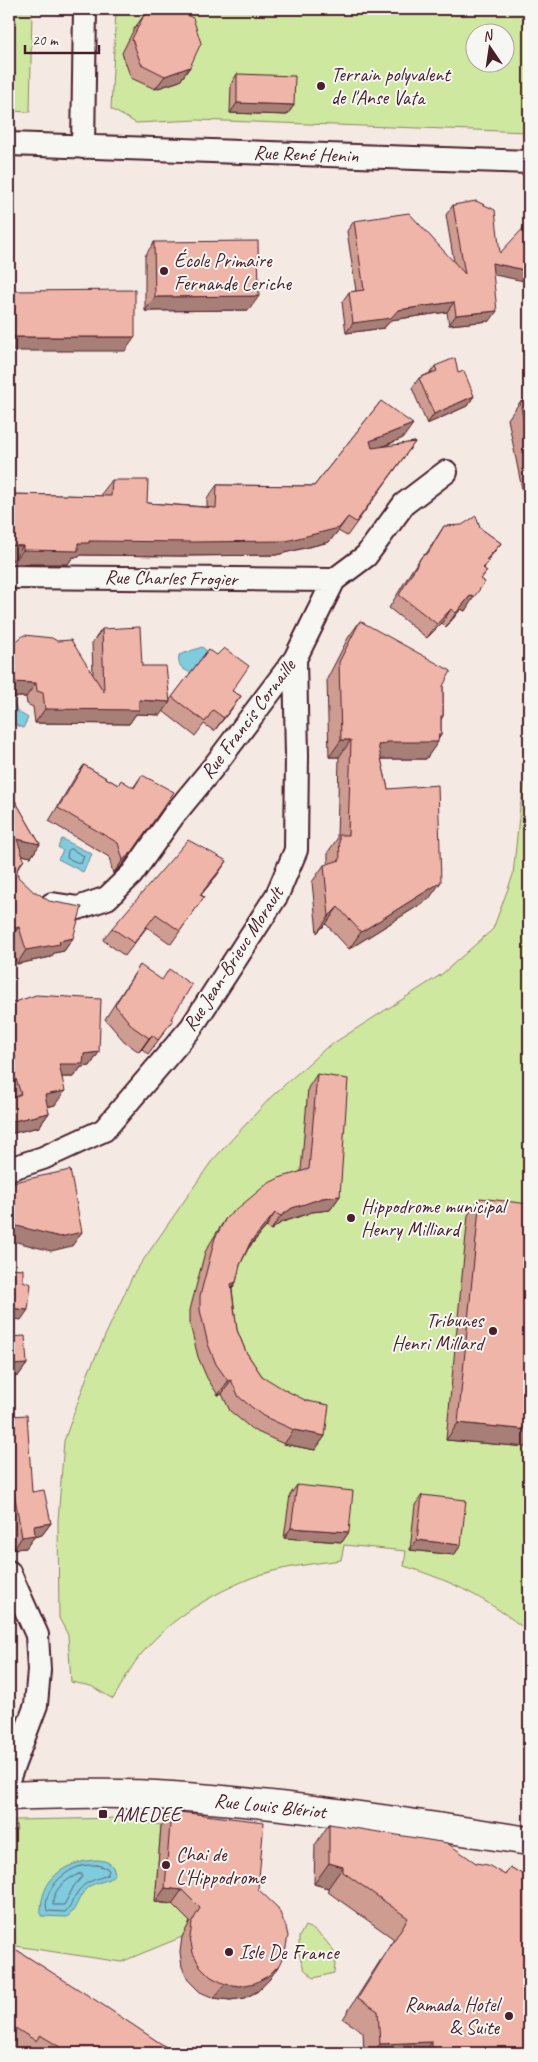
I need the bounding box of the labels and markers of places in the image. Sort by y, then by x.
place label: Terrain polyvalent de l'Anse Vata [331,62,452,110]
marker: Terrain polyvalent de l'Anse Vata [315,80,327,92]
place label: École Primaire Fernande Leriche [174,248,292,296]
marker: École Primaire Fernande Leriche [158,265,170,277]
place label: Hippodrome municipal Henry Milliard [361,1194,509,1242]
marker: Hippodrome municipal Henry Milliard [345,1212,357,1224]
place label: Tribunes Henri Millard [392,1308,486,1356]
marker: Tribunes Henri Millard [487,1325,499,1337]
place label: AMEDEE [113,1802,183,1827]
marker: AMEDEE [97,1808,109,1820]
place label: Chai de L'Hippodrome [176,1842,267,1890]
marker: Chai de L'Hippodrome [160,1859,172,1871]
place label: Isle De France [239,1940,340,1965]
marker: Isle De France [223,1946,235,1958]
place label: Ramada Hotel & Suite [405,1992,503,2040]
marker: Ramada Hotel & Suite [503,2010,515,2022]

